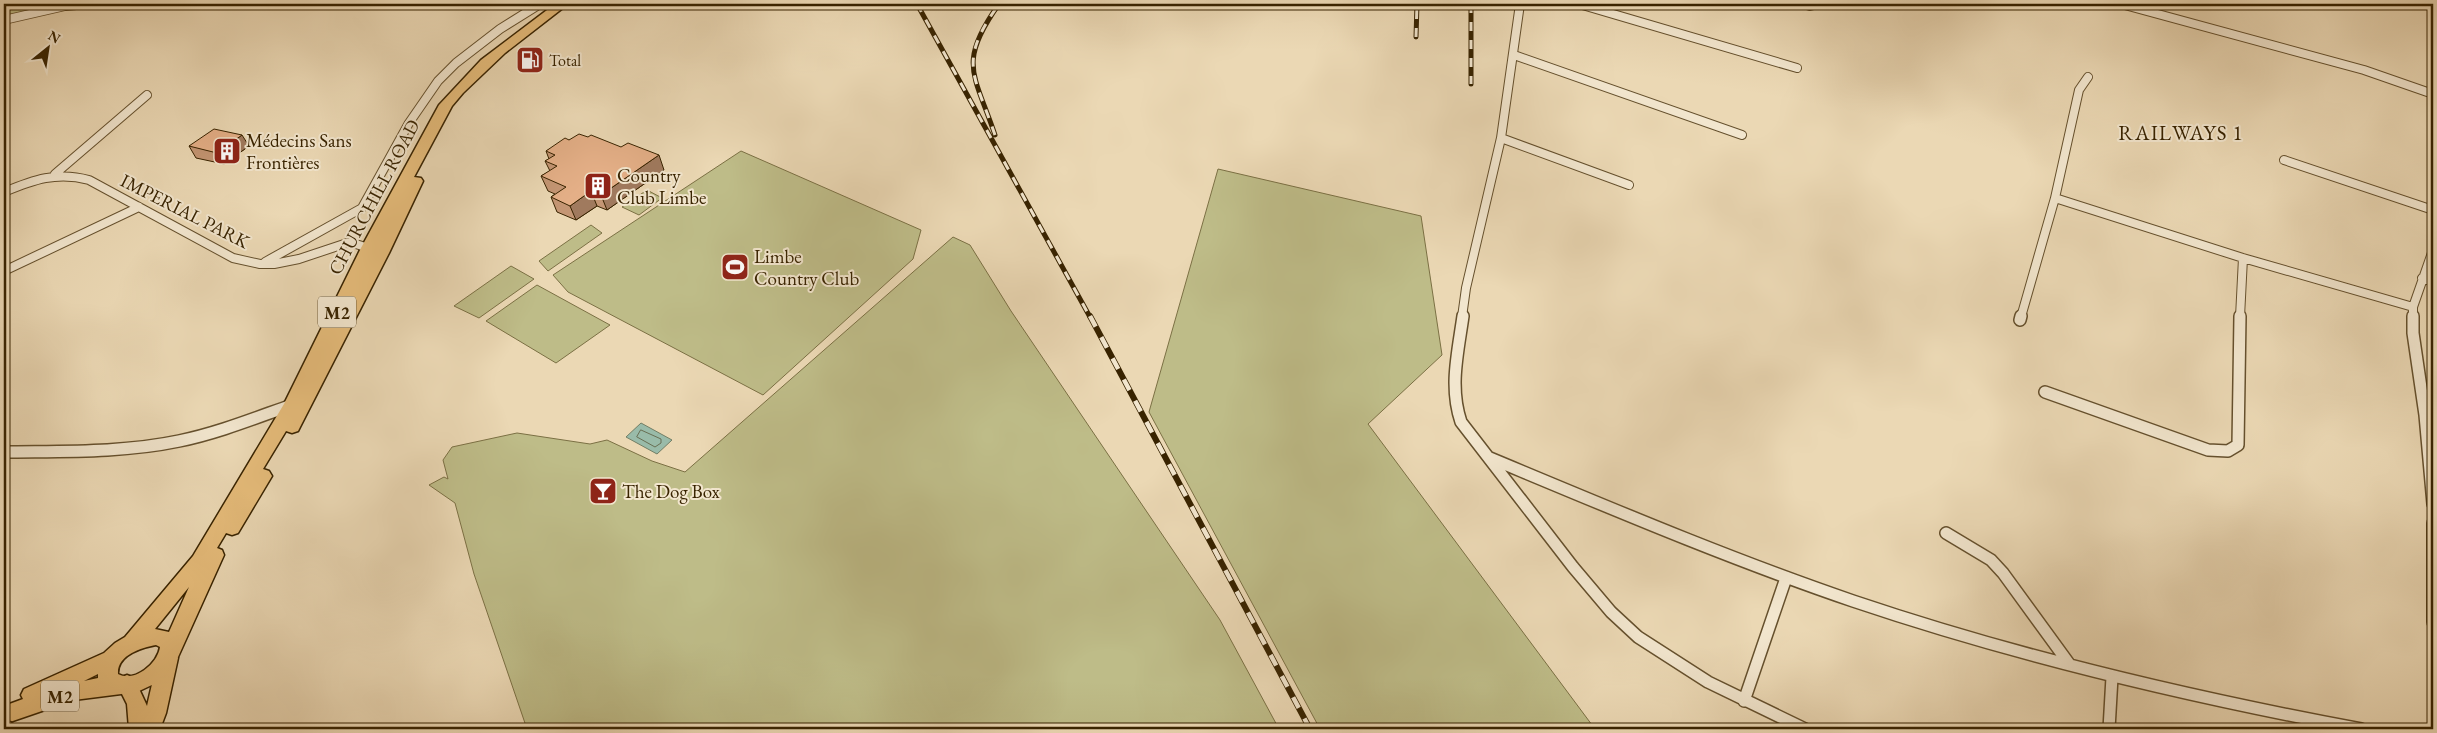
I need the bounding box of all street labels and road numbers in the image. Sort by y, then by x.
street label: CHURCHILL ROAD [322,115,426,279]
street label: IMPERIAL PARK [116,168,255,255]
road number: M2 [318,296,356,328]
road number: M2 [41,680,79,711]

